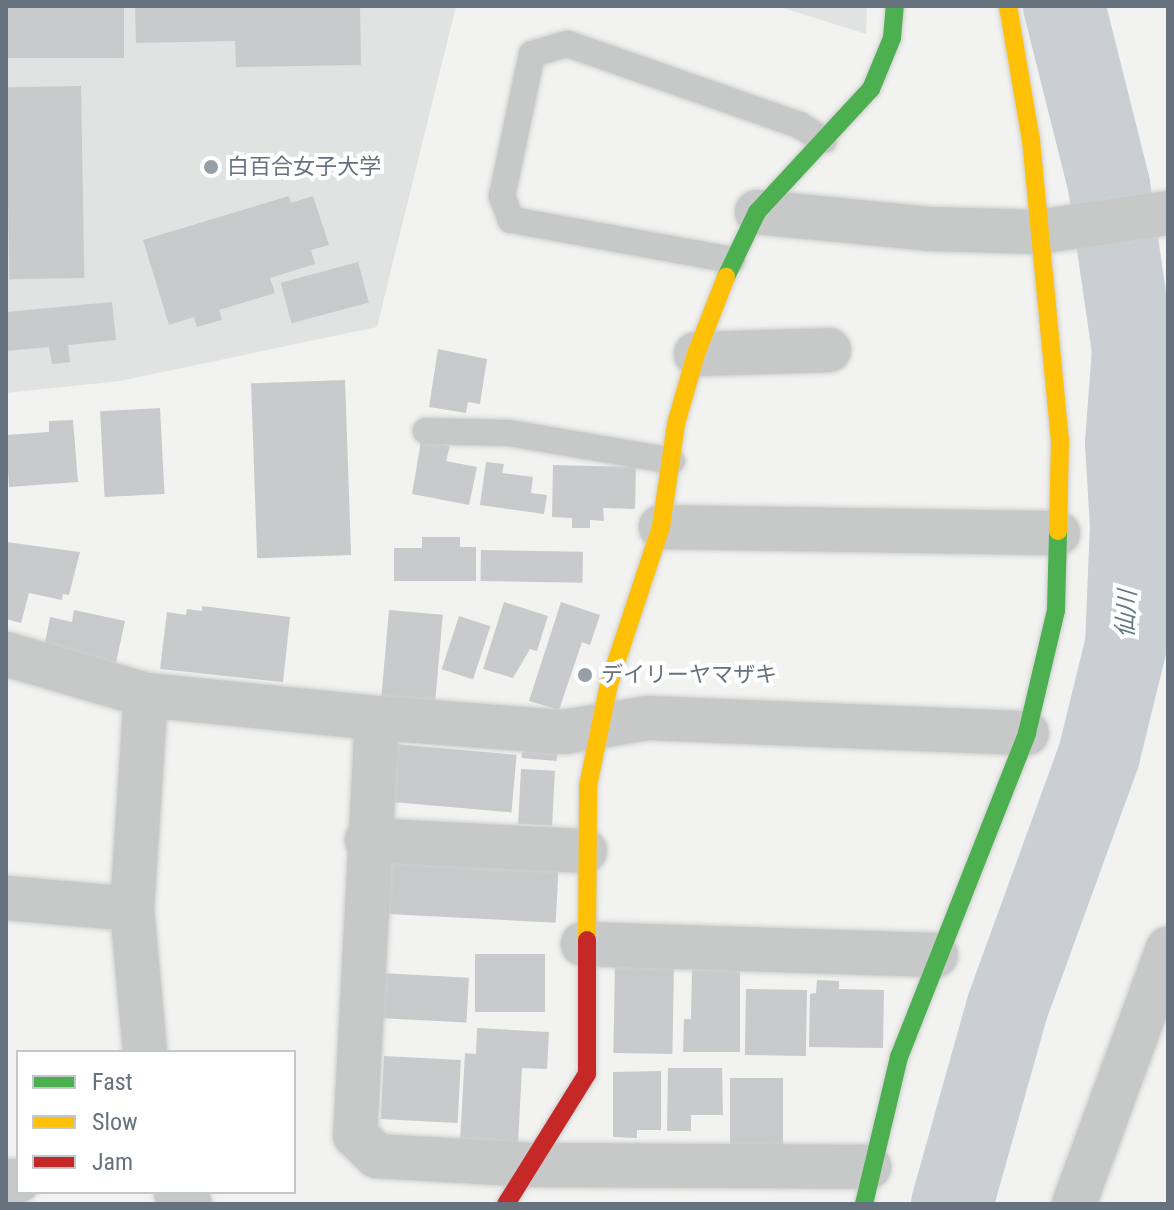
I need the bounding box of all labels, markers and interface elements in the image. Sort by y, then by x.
place label: 白百合女子大学 [227,154,381,180]
marker: 白百合女子大学 [202,158,220,176]
water label: 仙川 [1111,589,1143,639]
place label: デイリーヤマザキ [601,662,777,688]
marker: デイリーヤマザキ [576,666,594,684]
legend [16,1050,296,1194]
text: Fast [92,1068,133,1096]
text: Slow [92,1108,138,1136]
text: Jam [92,1148,133,1176]

